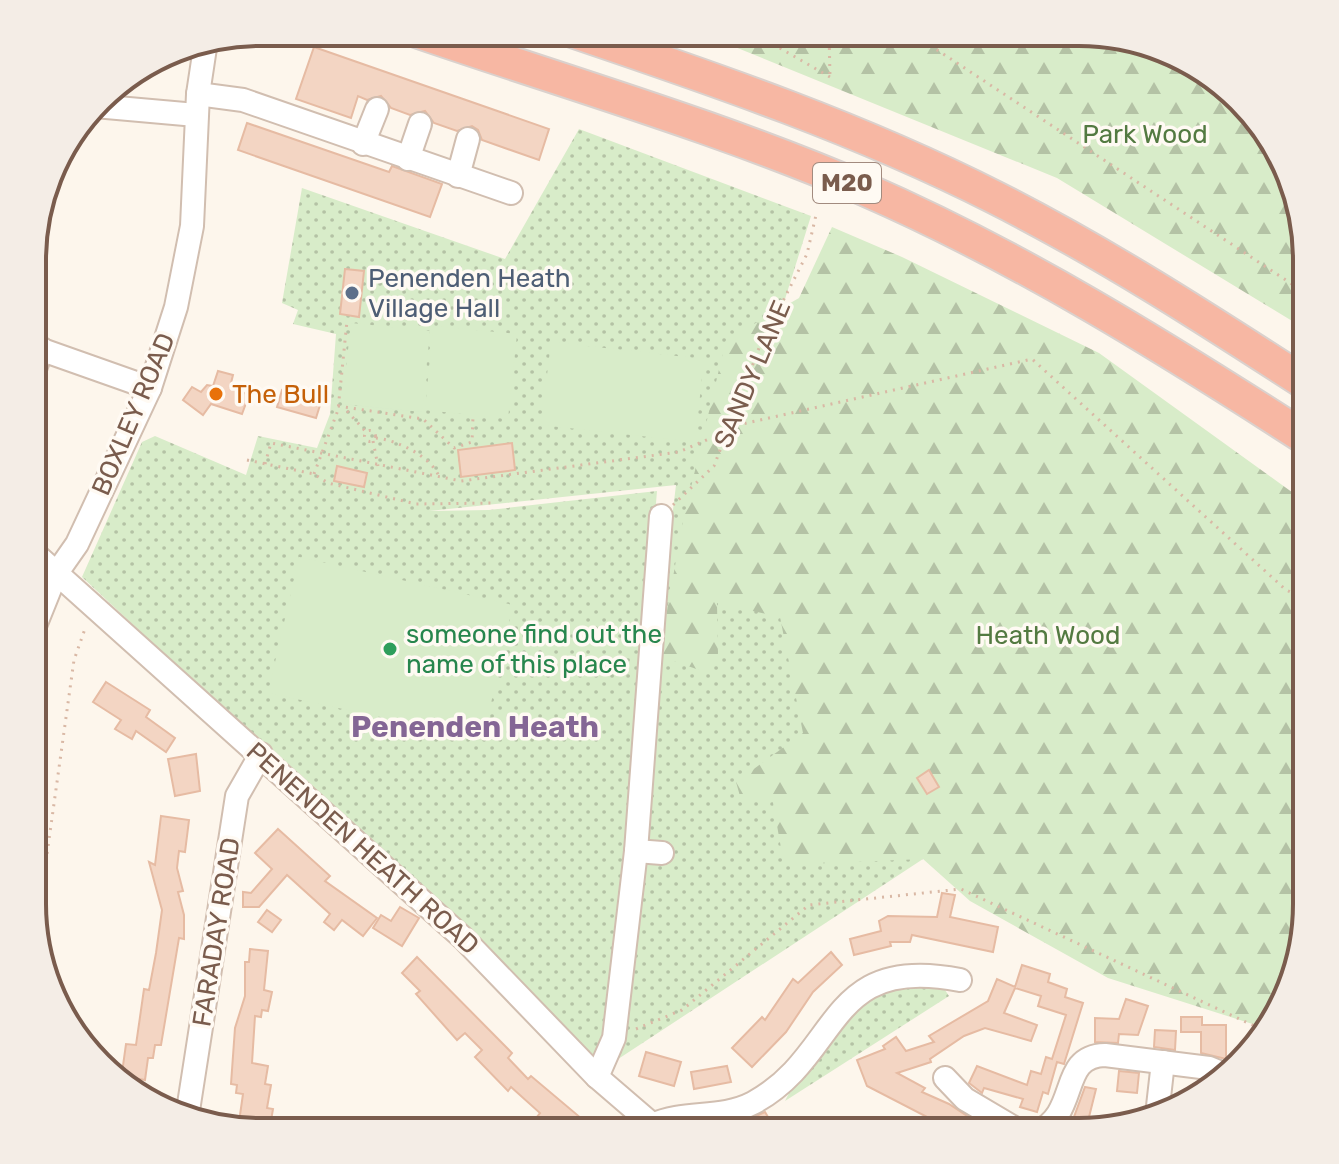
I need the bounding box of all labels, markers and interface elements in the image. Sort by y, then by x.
park label: Park Wood [1082,119,1208,150]
road number: M20 [813,163,881,203]
place label: Penenden Heath Village Hall [368,263,571,324]
marker: Penenden Heath Village Hall [343,284,361,302]
street label: SANDY LANE [708,296,797,452]
street label: BOXLEY ROAD [85,328,182,500]
place label: The Bull [232,379,329,410]
marker: The Bull [207,385,225,403]
place label: someone find out the name of this place [406,619,662,680]
park label: Heath Wood [976,620,1120,651]
marker: someone find out the name of this place [381,640,399,658]
district label: Penenden Heath [351,709,599,745]
street label: PENENDEN HEATH ROAD [240,736,485,961]
street label: FARADAY ROAD [186,835,247,1029]

